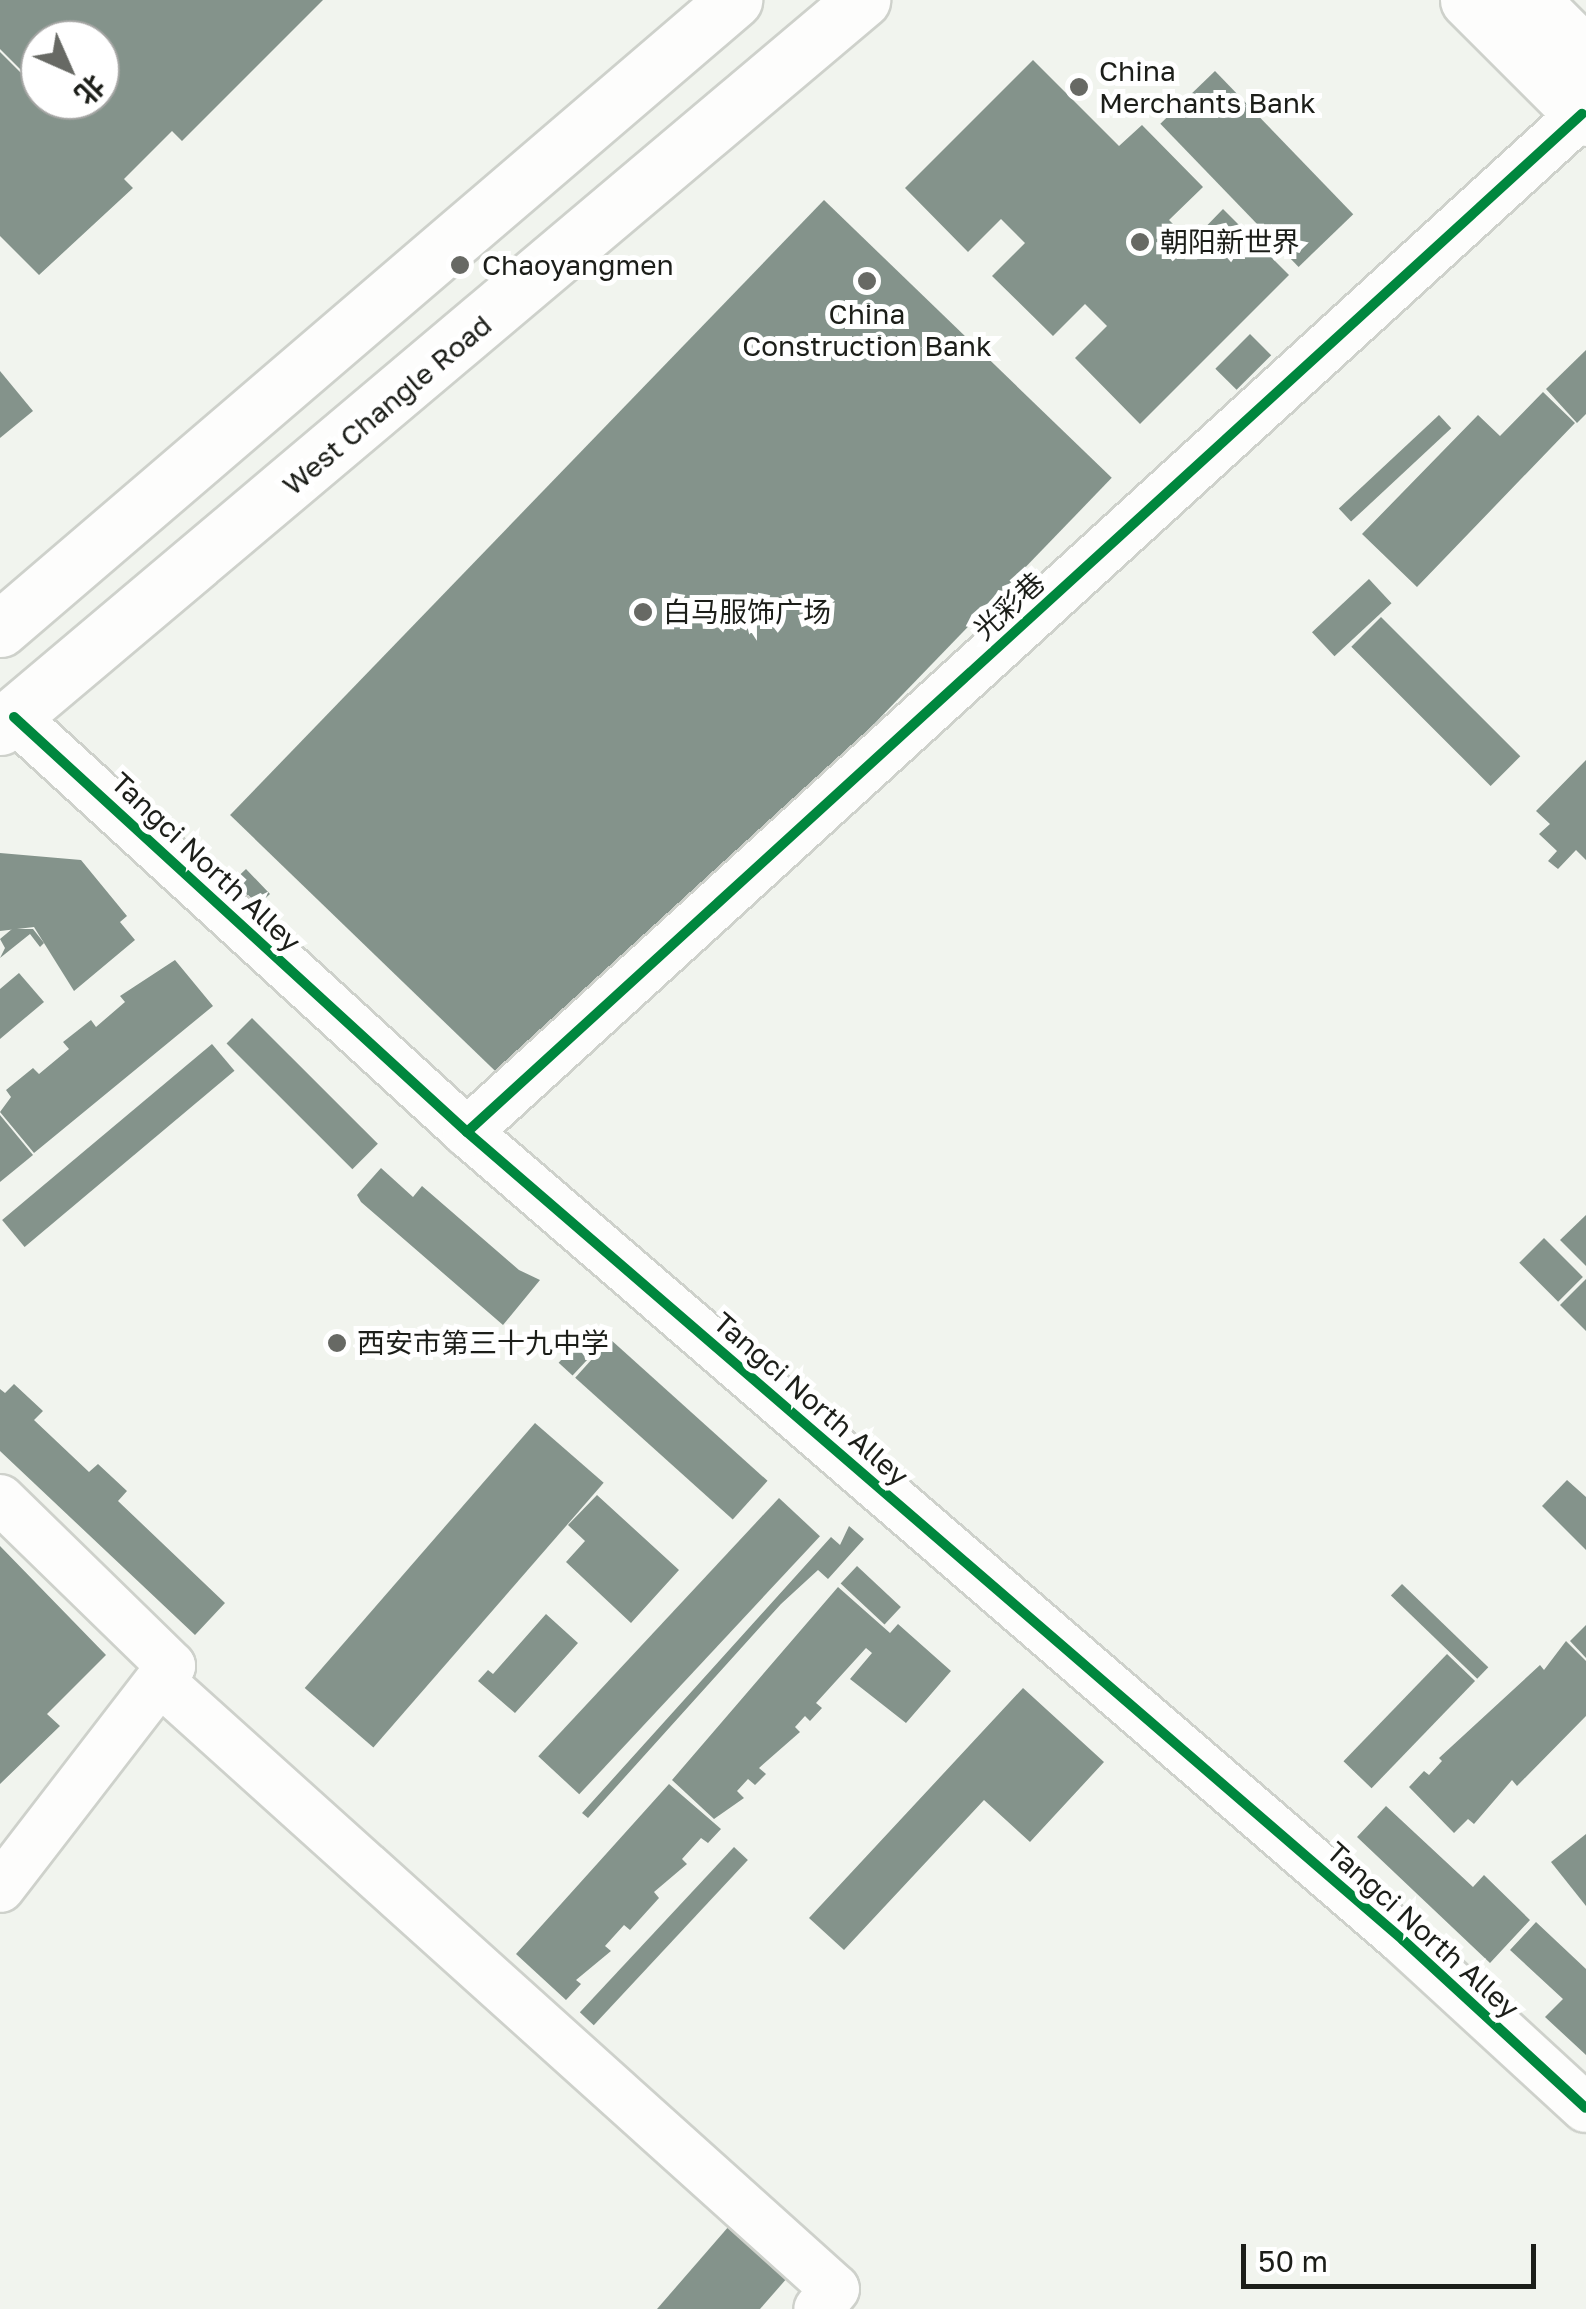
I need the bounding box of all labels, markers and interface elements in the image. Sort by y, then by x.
north arrow [20,20,120,120]
place label: China Merchants Bank [1099,54,1316,120]
text: 北 [69,69,112,112]
marker: China Merchants Bank [1068,76,1090,98]
place label: 朝阳新世界 [1160,225,1300,259]
marker: 朝阳新世界 [1129,231,1151,253]
place label: Chaoyangmen [482,248,674,282]
marker: Chaoyangmen [447,252,473,278]
marker: China Construction Bank [856,270,878,292]
place label: China Construction Bank [742,297,992,363]
street label: West Changle Road [276,308,498,502]
street label: 光彩巷 [967,565,1051,647]
place label: 白马服饰广场 [663,595,831,629]
marker: 白马服饰广场 [632,601,654,623]
street label: Tangci North Alley [104,765,308,959]
street label: Tangci North Alley [707,1305,915,1493]
place label: 西安市第三十九中学 [357,1326,609,1360]
marker: 西安市第三十九中学 [326,1332,348,1354]
street label: Tangci North Alley [1320,1835,1526,2025]
scale bar [1246,2224,1541,2286]
text: 50 m [1258,2243,1328,2279]

